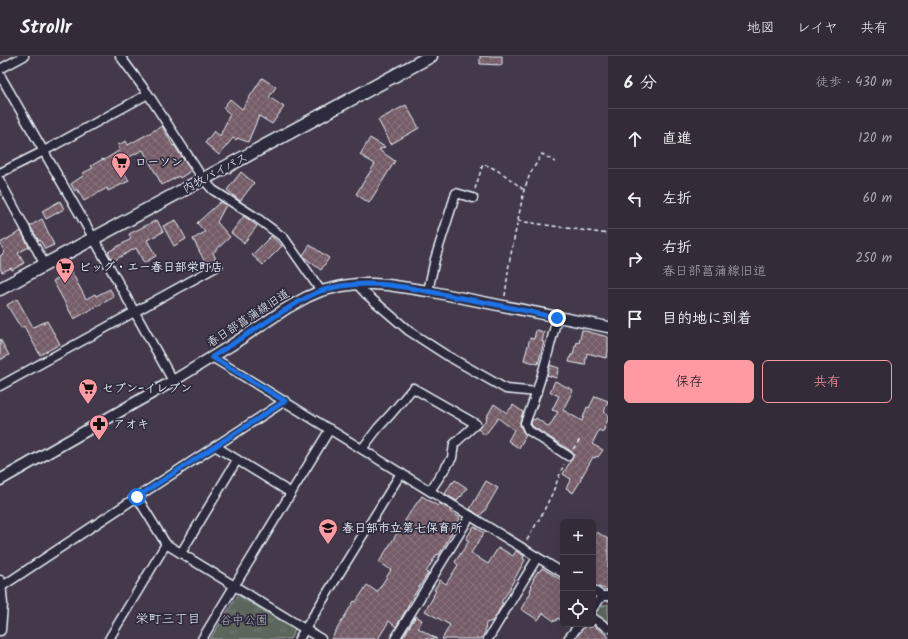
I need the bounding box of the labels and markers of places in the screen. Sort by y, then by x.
supermarket icon: ローソン [110,151,132,179]
place label: ローソン [135,153,183,172]
supermarket icon: ビッグ・エー春日部栄町店 [54,256,76,284]
place label: ビッグ・エー春日部栄町店 [79,258,223,277]
supermarket icon: セブン-イレブン [77,377,99,405]
place label: セブン-イレブン [102,379,192,398]
pharmacy icon: アオキ [88,413,110,441]
place label: アオキ [113,415,149,434]
school or university icon: 春日部市立第七保育所 [317,517,339,545]
place label: 春日部市立第七保育所 [342,519,463,538]

